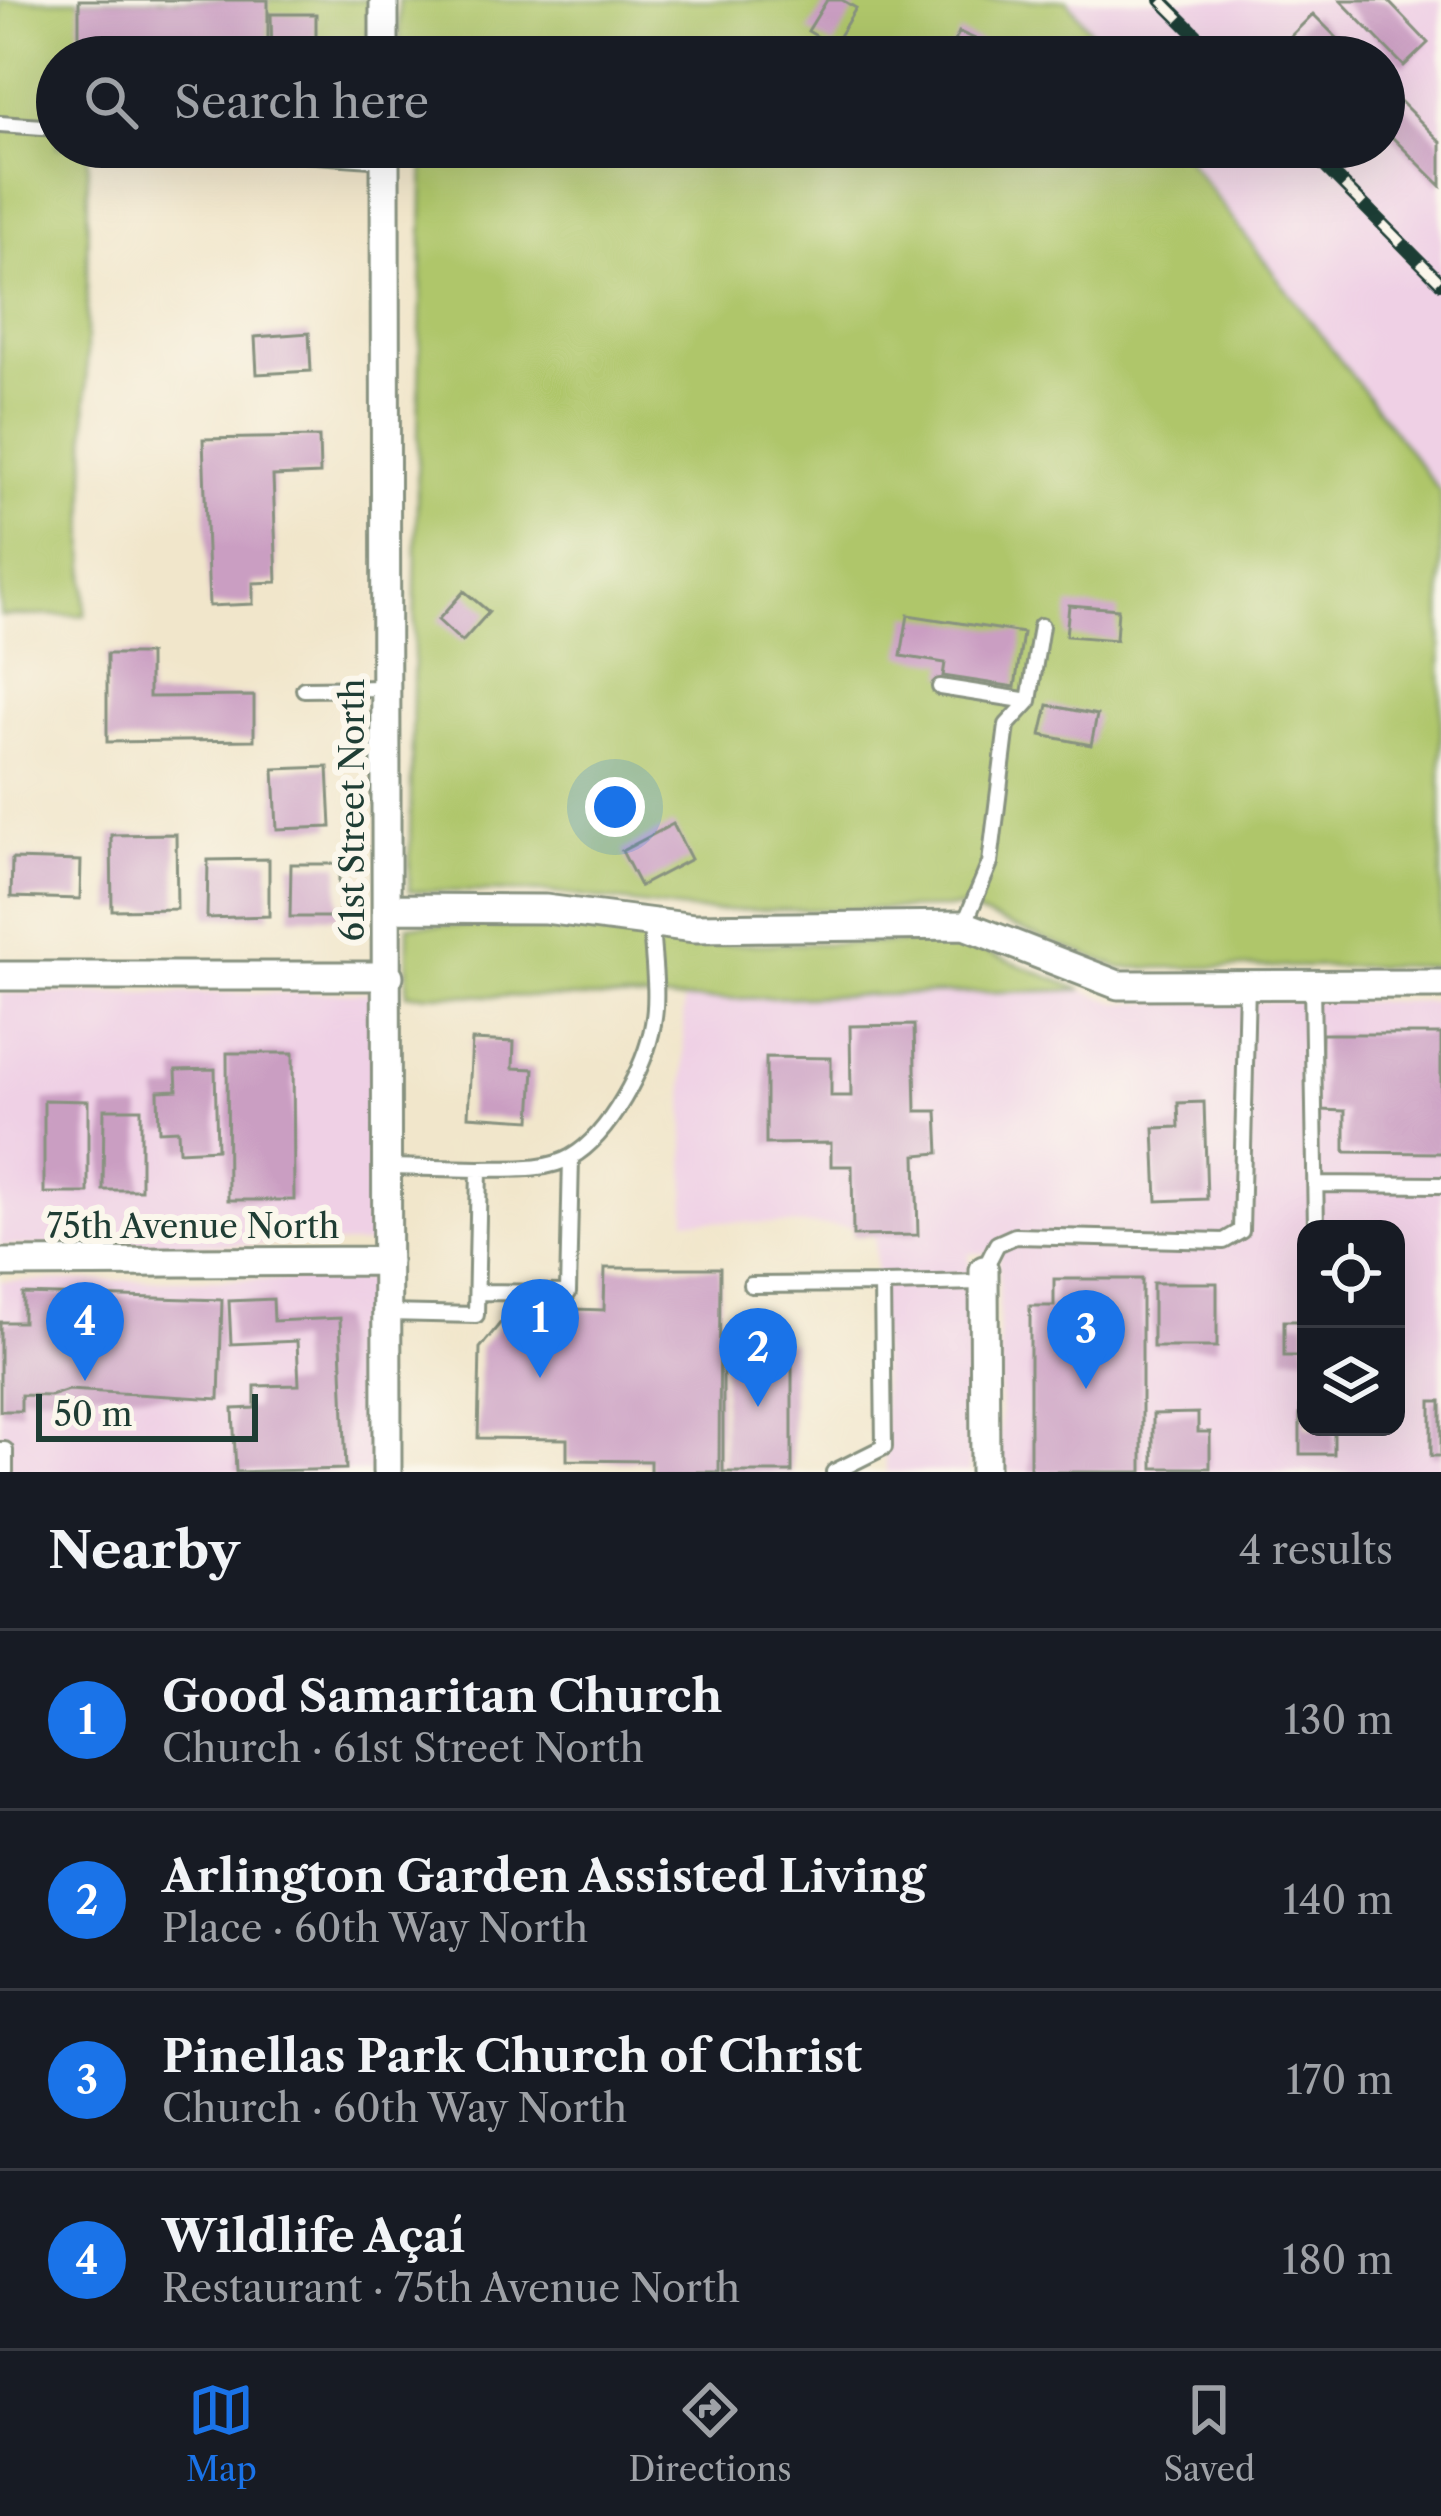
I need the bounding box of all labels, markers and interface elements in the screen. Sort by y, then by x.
search box [36,36,1405,168]
icon: search [78,69,144,135]
text: Search here [174,74,429,130]
street label: 61st Street North [332,678,373,942]
your location [585,777,645,837]
street label: 75th Avenue North [47,1206,339,1247]
map controls [1297,1220,1405,1436]
button: locate [1297,1220,1405,1328]
pin: 1 [501,1279,579,1378]
pin: 4 [46,1282,124,1381]
pin: 3 [1047,1290,1125,1389]
pin: 2 [719,1308,797,1407]
button: layers [1297,1328,1405,1436]
scale bar [36,1388,258,1441]
text: 50 m [54,1394,132,1435]
text: Nearby [48,1519,240,1581]
text: 4 results [1239,1526,1393,1574]
text: Good Samaritan Church [162,1668,722,1724]
text: 1 [78,1696,96,1744]
text: 130 m [1284,1696,1393,1744]
text: Church · 61st Street North [162,1724,644,1772]
text: Arlington Garden Assisted Living [162,1848,926,1904]
text: 2 [75,1876,99,1924]
text: 140 m [1283,1876,1393,1924]
text: Place · 60th Way North [162,1904,588,1952]
text: Pinellas Park Church of Christ [162,2028,862,2084]
text: 3 [76,2056,98,2104]
text: 170 m [1286,2056,1393,2104]
text: Church · 60th Way North [162,2084,627,2132]
text: Wildlife Açaí [162,2208,465,2264]
text: 4 [75,2236,99,2284]
text: 180 m [1282,2236,1393,2284]
text: Restaurant · 75th Avenue North [162,2264,740,2312]
tab: Map [186,2377,257,2490]
tab: Directions [629,2377,792,2490]
tab: Saved [1163,2377,1255,2490]

